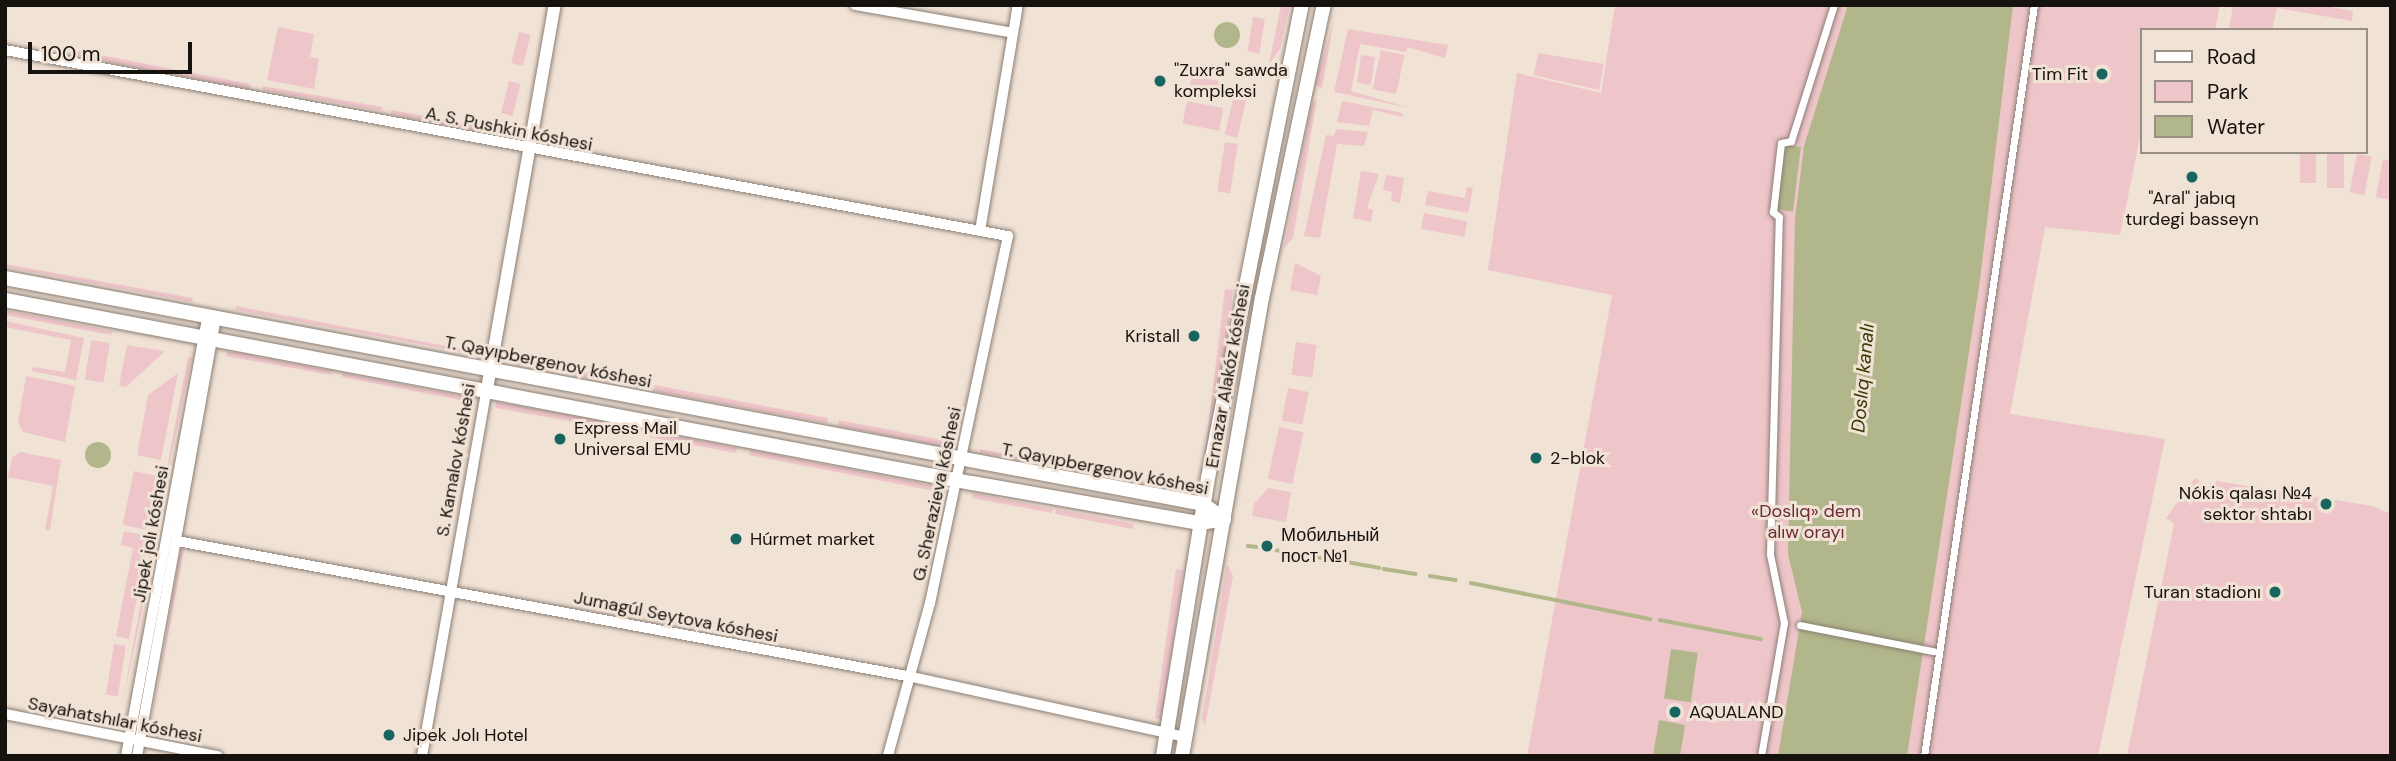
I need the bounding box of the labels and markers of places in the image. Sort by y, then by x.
place label: "Zuxra" sawda kompleksi [1174,60,1288,102]
place label: Tim Fit [2032,63,2088,85]
marker: Tim Fit [2094,66,2110,82]
marker: "Zuxra" sawda kompleksi [1152,73,1168,89]
marker: "Aral" jabıq turdegi basseyn [2184,169,2200,185]
place label: "Aral" jabıq turdegi basseyn [2125,188,2259,230]
place label: Kristall [1125,325,1180,347]
marker: Kristall [1186,328,1202,344]
place label: Express Mail Universal EMU [574,418,691,460]
marker: Express Mail Universal EMU [552,431,568,447]
place label: 2-blok [1550,447,1605,469]
marker: 2-blok [1528,450,1544,466]
place label: Nókis qalası №4 sektor shtabı [2179,483,2312,526]
marker: Nókis qalası №4 sektor shtabı [2318,496,2334,512]
place label: Мобильный пост №1 [1281,525,1379,568]
place label: Húrmet market [750,528,875,550]
marker: Húrmet market [728,531,744,547]
marker: Мобильный пост №1 [1259,538,1275,554]
place label: Turan stadionı [2144,581,2261,603]
marker: Turan stadionı [2267,584,2283,600]
place label: AQUALAND [1689,701,1784,723]
marker: AQUALAND [1667,704,1683,720]
place label: Jipek Jolı Hotel [403,724,528,746]
marker: Jipek Jolı Hotel [381,727,397,743]

